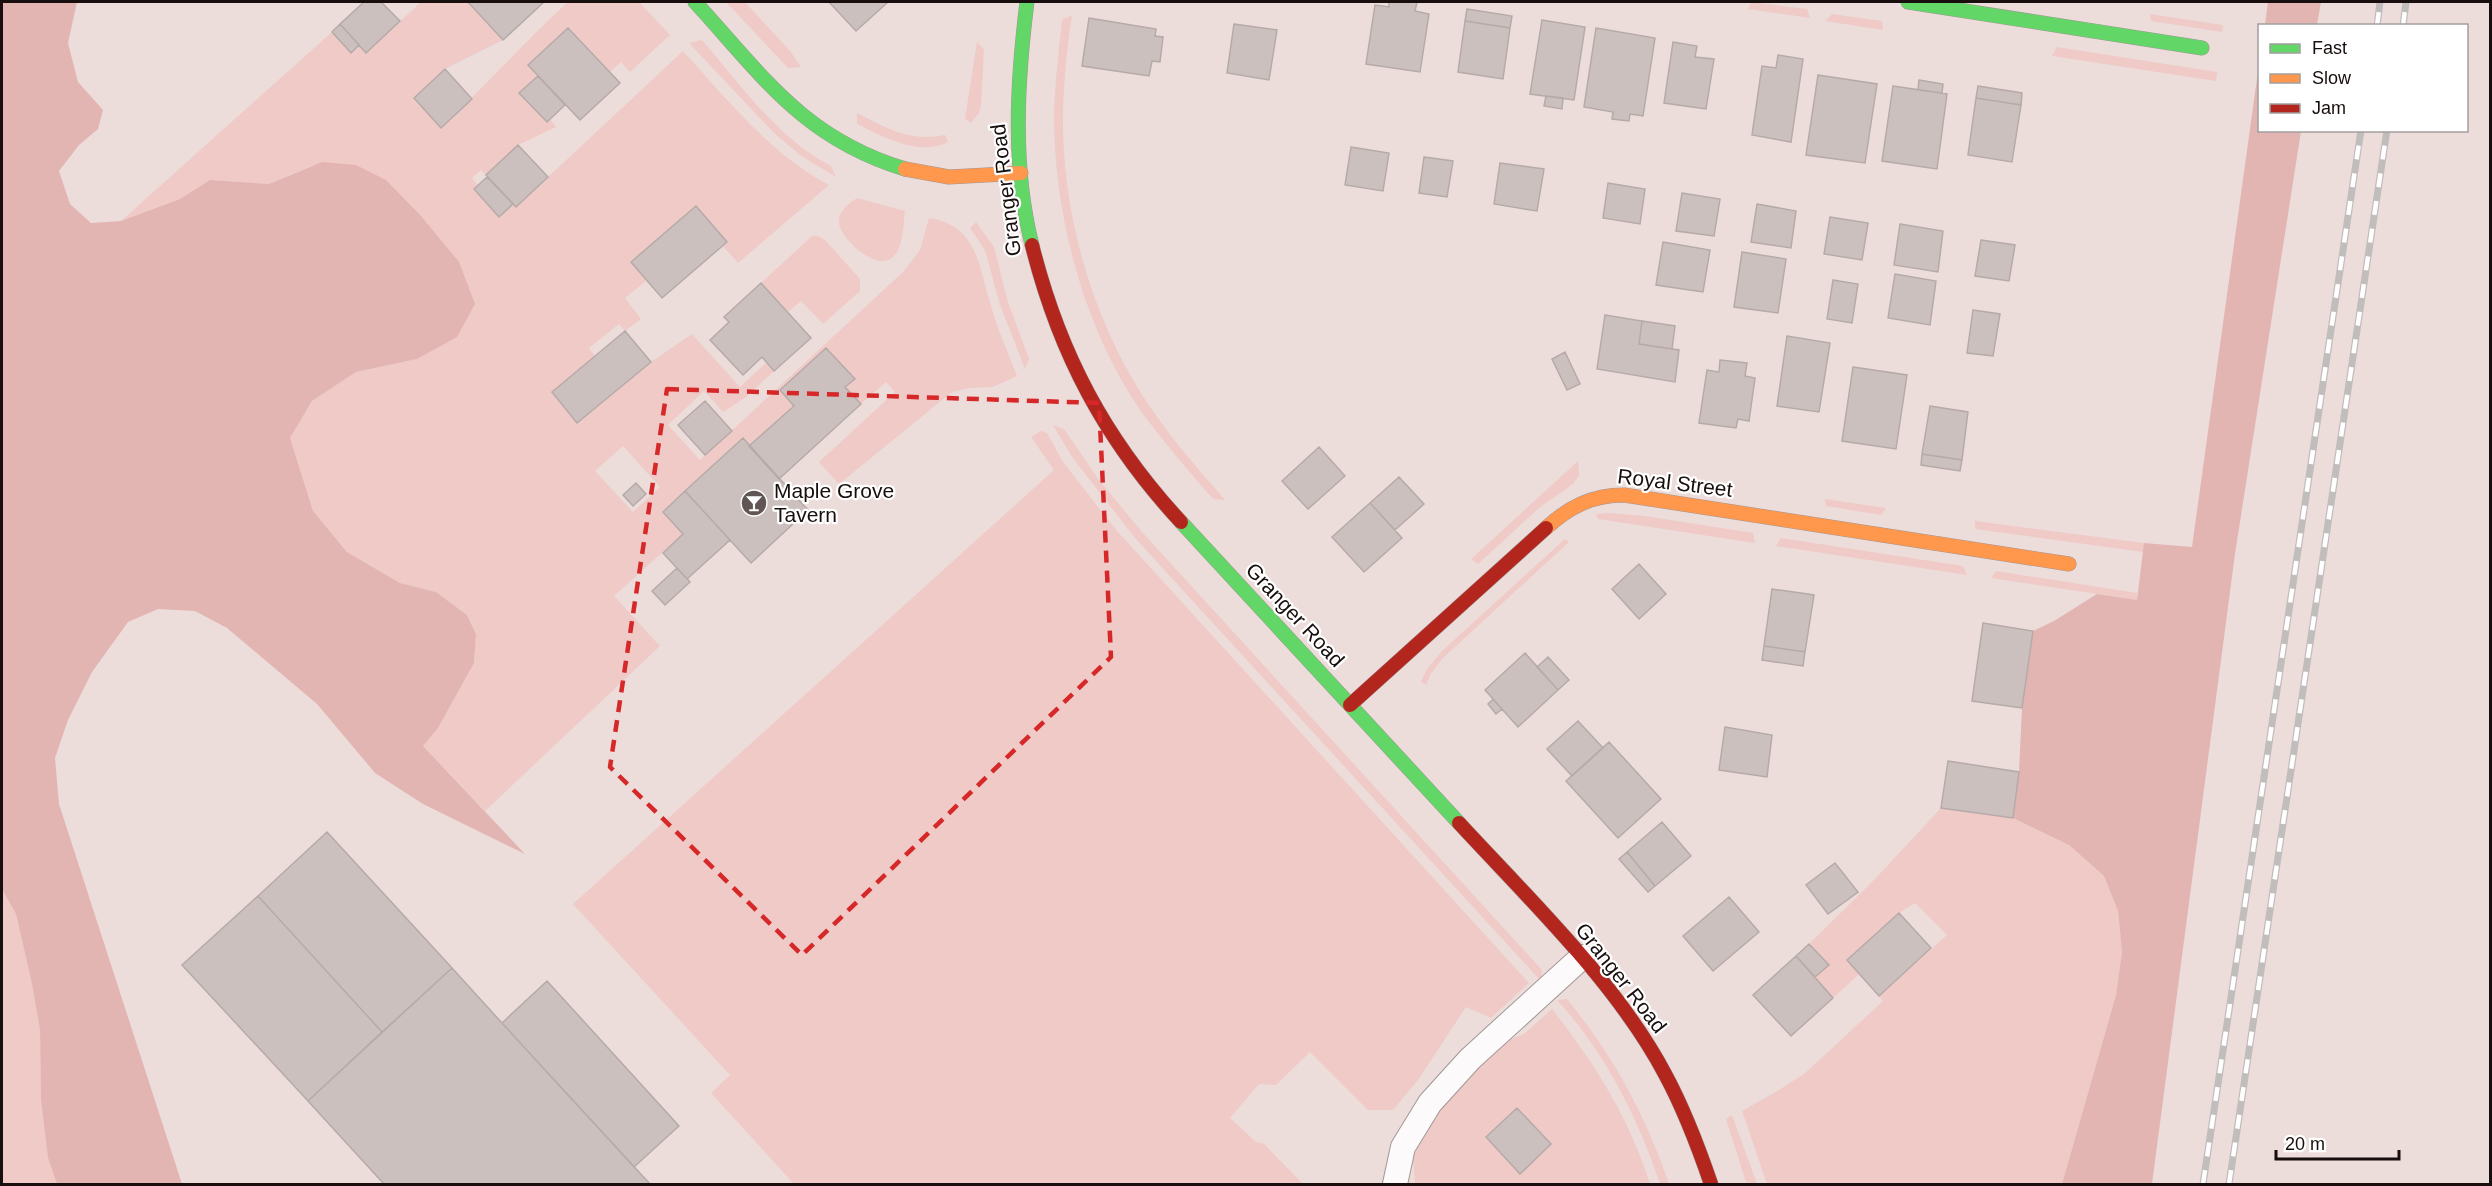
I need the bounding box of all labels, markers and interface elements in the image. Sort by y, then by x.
legend [2258,24,2468,132]
text: Fast [2312,38,2347,58]
text: Slow [2312,68,2352,88]
text: Jam [2312,98,2346,118]
street label: Granger Road [986,123,1025,258]
street label: Royal Street [1616,464,1734,501]
place label: Maple Grove Tavern [774,479,894,526]
bar icon: Maple Grove Tavern [739,488,769,518]
street label: Granger Road [1242,558,1349,671]
street label: Granger Road [1571,918,1671,1037]
scale bar [2276,1123,2399,1161]
text: 20 m [2285,1134,2325,1154]

